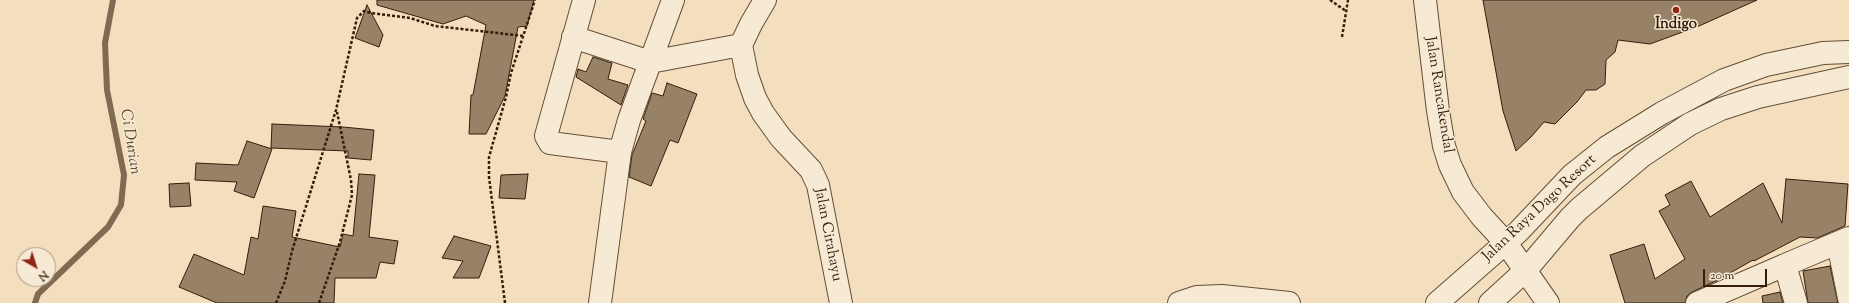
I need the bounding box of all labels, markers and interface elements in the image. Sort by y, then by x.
marker: Indigo [1671,5,1681,15]
place label: Indigo [1655,16,1697,34]
street label: Jalan Rancakendal [1420,35,1456,155]
water label: Ci Durian [114,108,144,176]
street label: Jalan Raya Dago Resort [1479,152,1601,266]
street label: Jalan Cirahayu [809,187,845,283]
north arrow [16,247,56,287]
scale bar [1705,261,1769,287]
text: N [34,267,51,285]
text: 20 m [1710,267,1734,285]

